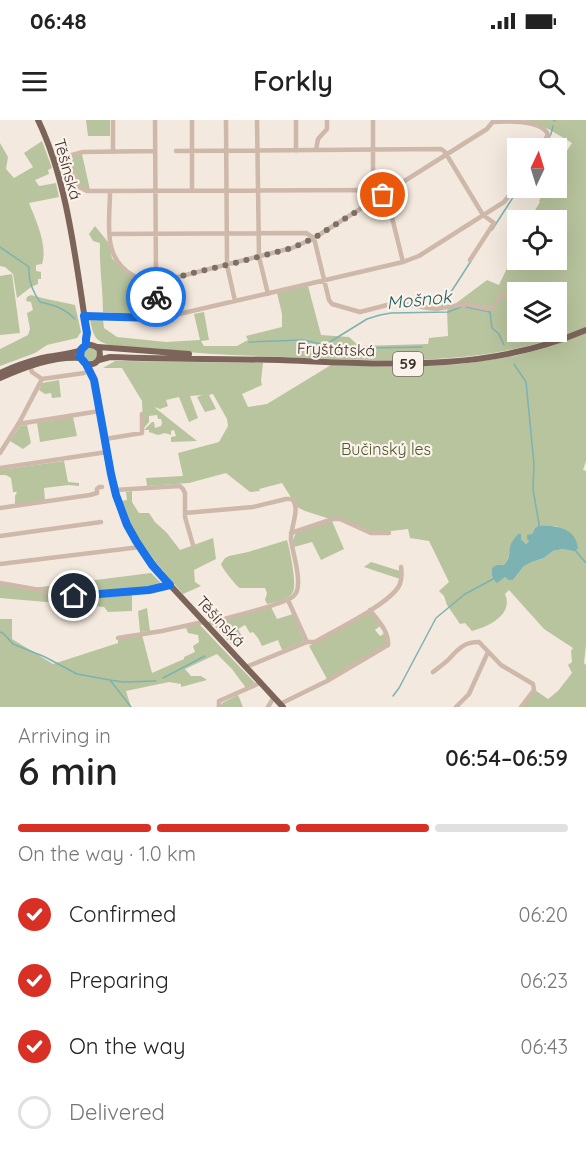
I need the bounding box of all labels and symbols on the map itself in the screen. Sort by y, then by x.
street label: Těšínská [50,136,86,202]
north arrow [507,138,567,198]
pin [357,169,408,220]
courier [126,267,186,327]
water label: Mošnok [385,285,454,314]
street label: Fryštátská [297,338,375,360]
road number: 59 [393,352,423,376]
park label: Bučinský les [341,439,431,459]
pin [48,570,99,621]
street label: Těšínská [192,591,250,651]

